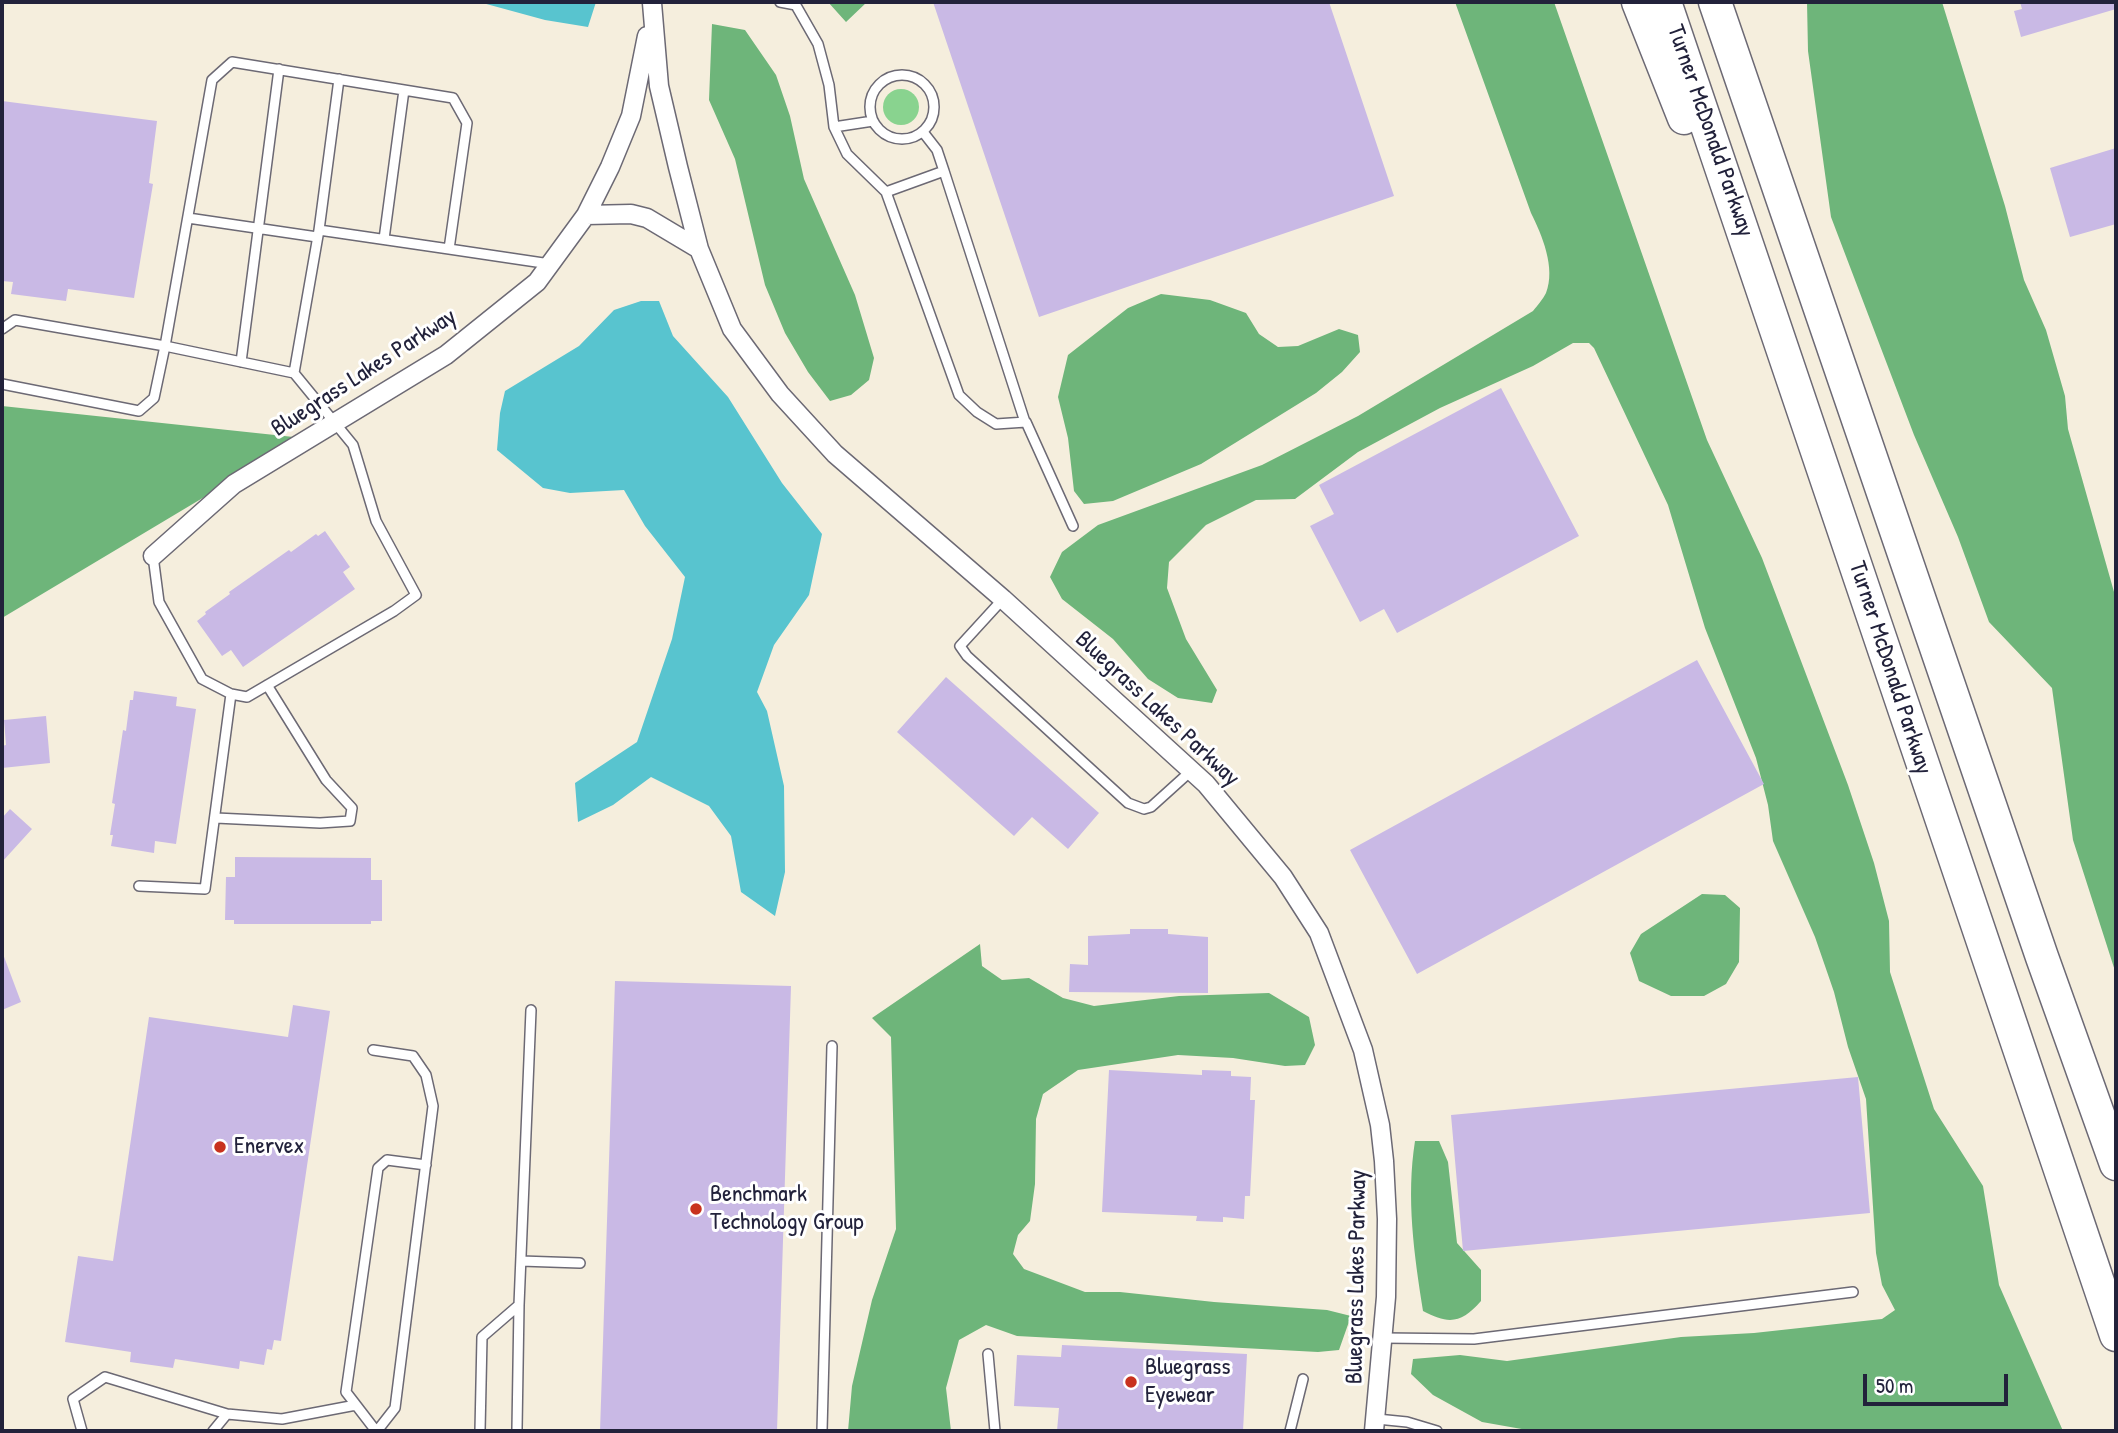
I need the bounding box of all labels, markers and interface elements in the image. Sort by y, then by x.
street label: Turner McDonald Parkway [1660,21,1760,241]
street label: Bluegrass Lakes Parkway [266,303,462,443]
street label: Turner McDonald Parkway [1842,558,1938,778]
street label: Bluegrass Lakes Parkway [1069,625,1245,793]
place label: Enervex [234,1133,304,1161]
marker: Enervex [212,1139,228,1155]
street label: Bluegrass Lakes Parkway [1341,1170,1373,1384]
place label: Benchmark Technology Group [710,1181,863,1237]
marker: Benchmark Technology Group [688,1201,704,1217]
place label: Bluegrass Eyewear [1145,1354,1231,1410]
scale bar [1866,1360,2011,1404]
text: 50 m [1876,1371,1913,1400]
marker: Bluegrass Eyewear [1123,1374,1139,1390]

